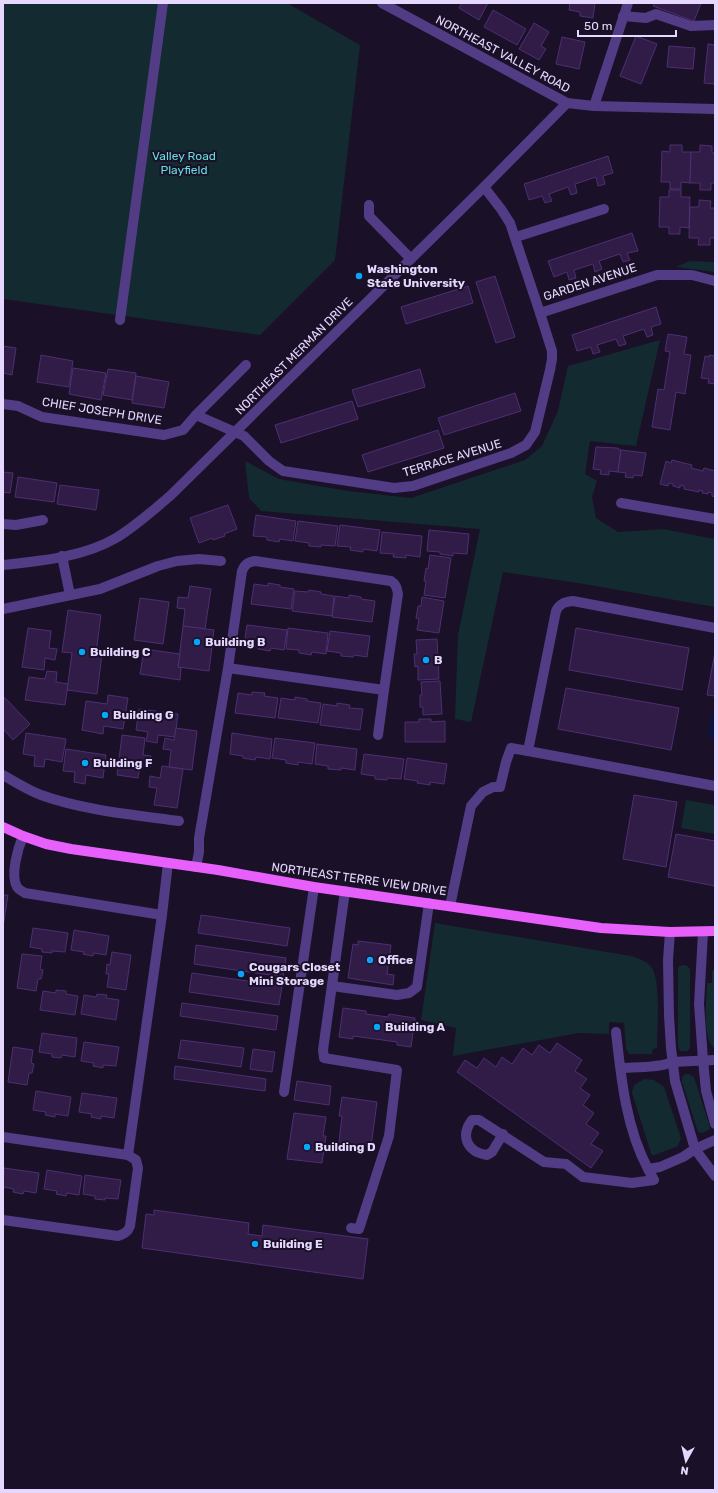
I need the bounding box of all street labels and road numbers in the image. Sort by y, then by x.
street label: NORTHEAST VALLEY ROAD [433,13,573,95]
street label: GARDEN AVENUE [542,260,638,304]
street label: NORTHEAST MERMAN DRIVE [233,295,355,417]
street label: CHIEF JOSEPH DRIVE [41,395,163,427]
street label: TERRACE AVENUE [401,436,503,480]
street label: NORTHEAST TERRE VIEW DRIVE [271,860,447,898]

